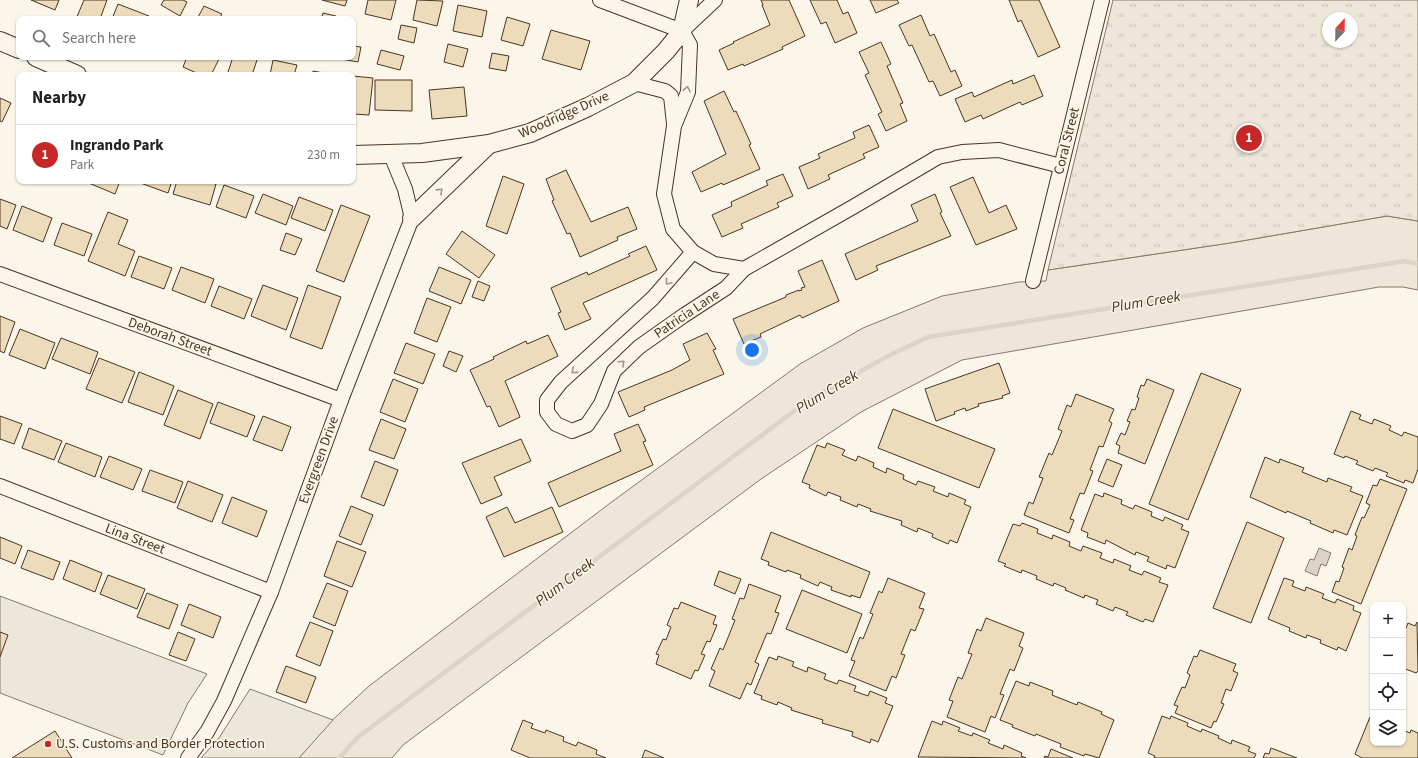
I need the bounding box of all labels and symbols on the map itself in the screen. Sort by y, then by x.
north arrow [1322,12,1358,48]
street label: Woodridge Drive [516,86,612,144]
one-way arrow [682,86,691,93]
street label: Coral Street [1049,105,1085,177]
pin: 1 [1236,123,1262,153]
one-way arrow [435,188,443,196]
one-way arrow [665,277,672,284]
street label: Patricia Lane [650,285,724,343]
water label: Plum Creek [1110,286,1183,318]
street label: Deborah Street [125,313,215,362]
your location [742,340,762,360]
one-way arrow [617,360,625,368]
water label: Plum Creek [792,365,863,419]
one-way arrow [571,367,578,374]
street label: Evergreen Drive [294,413,344,507]
street label: Lina Street [102,518,168,560]
water label: Plum Creek [531,552,600,611]
place label: U.S. Customs and Border Protection [56,734,265,754]
marker: U.S. Customs and Border Protection [43,739,53,749]

